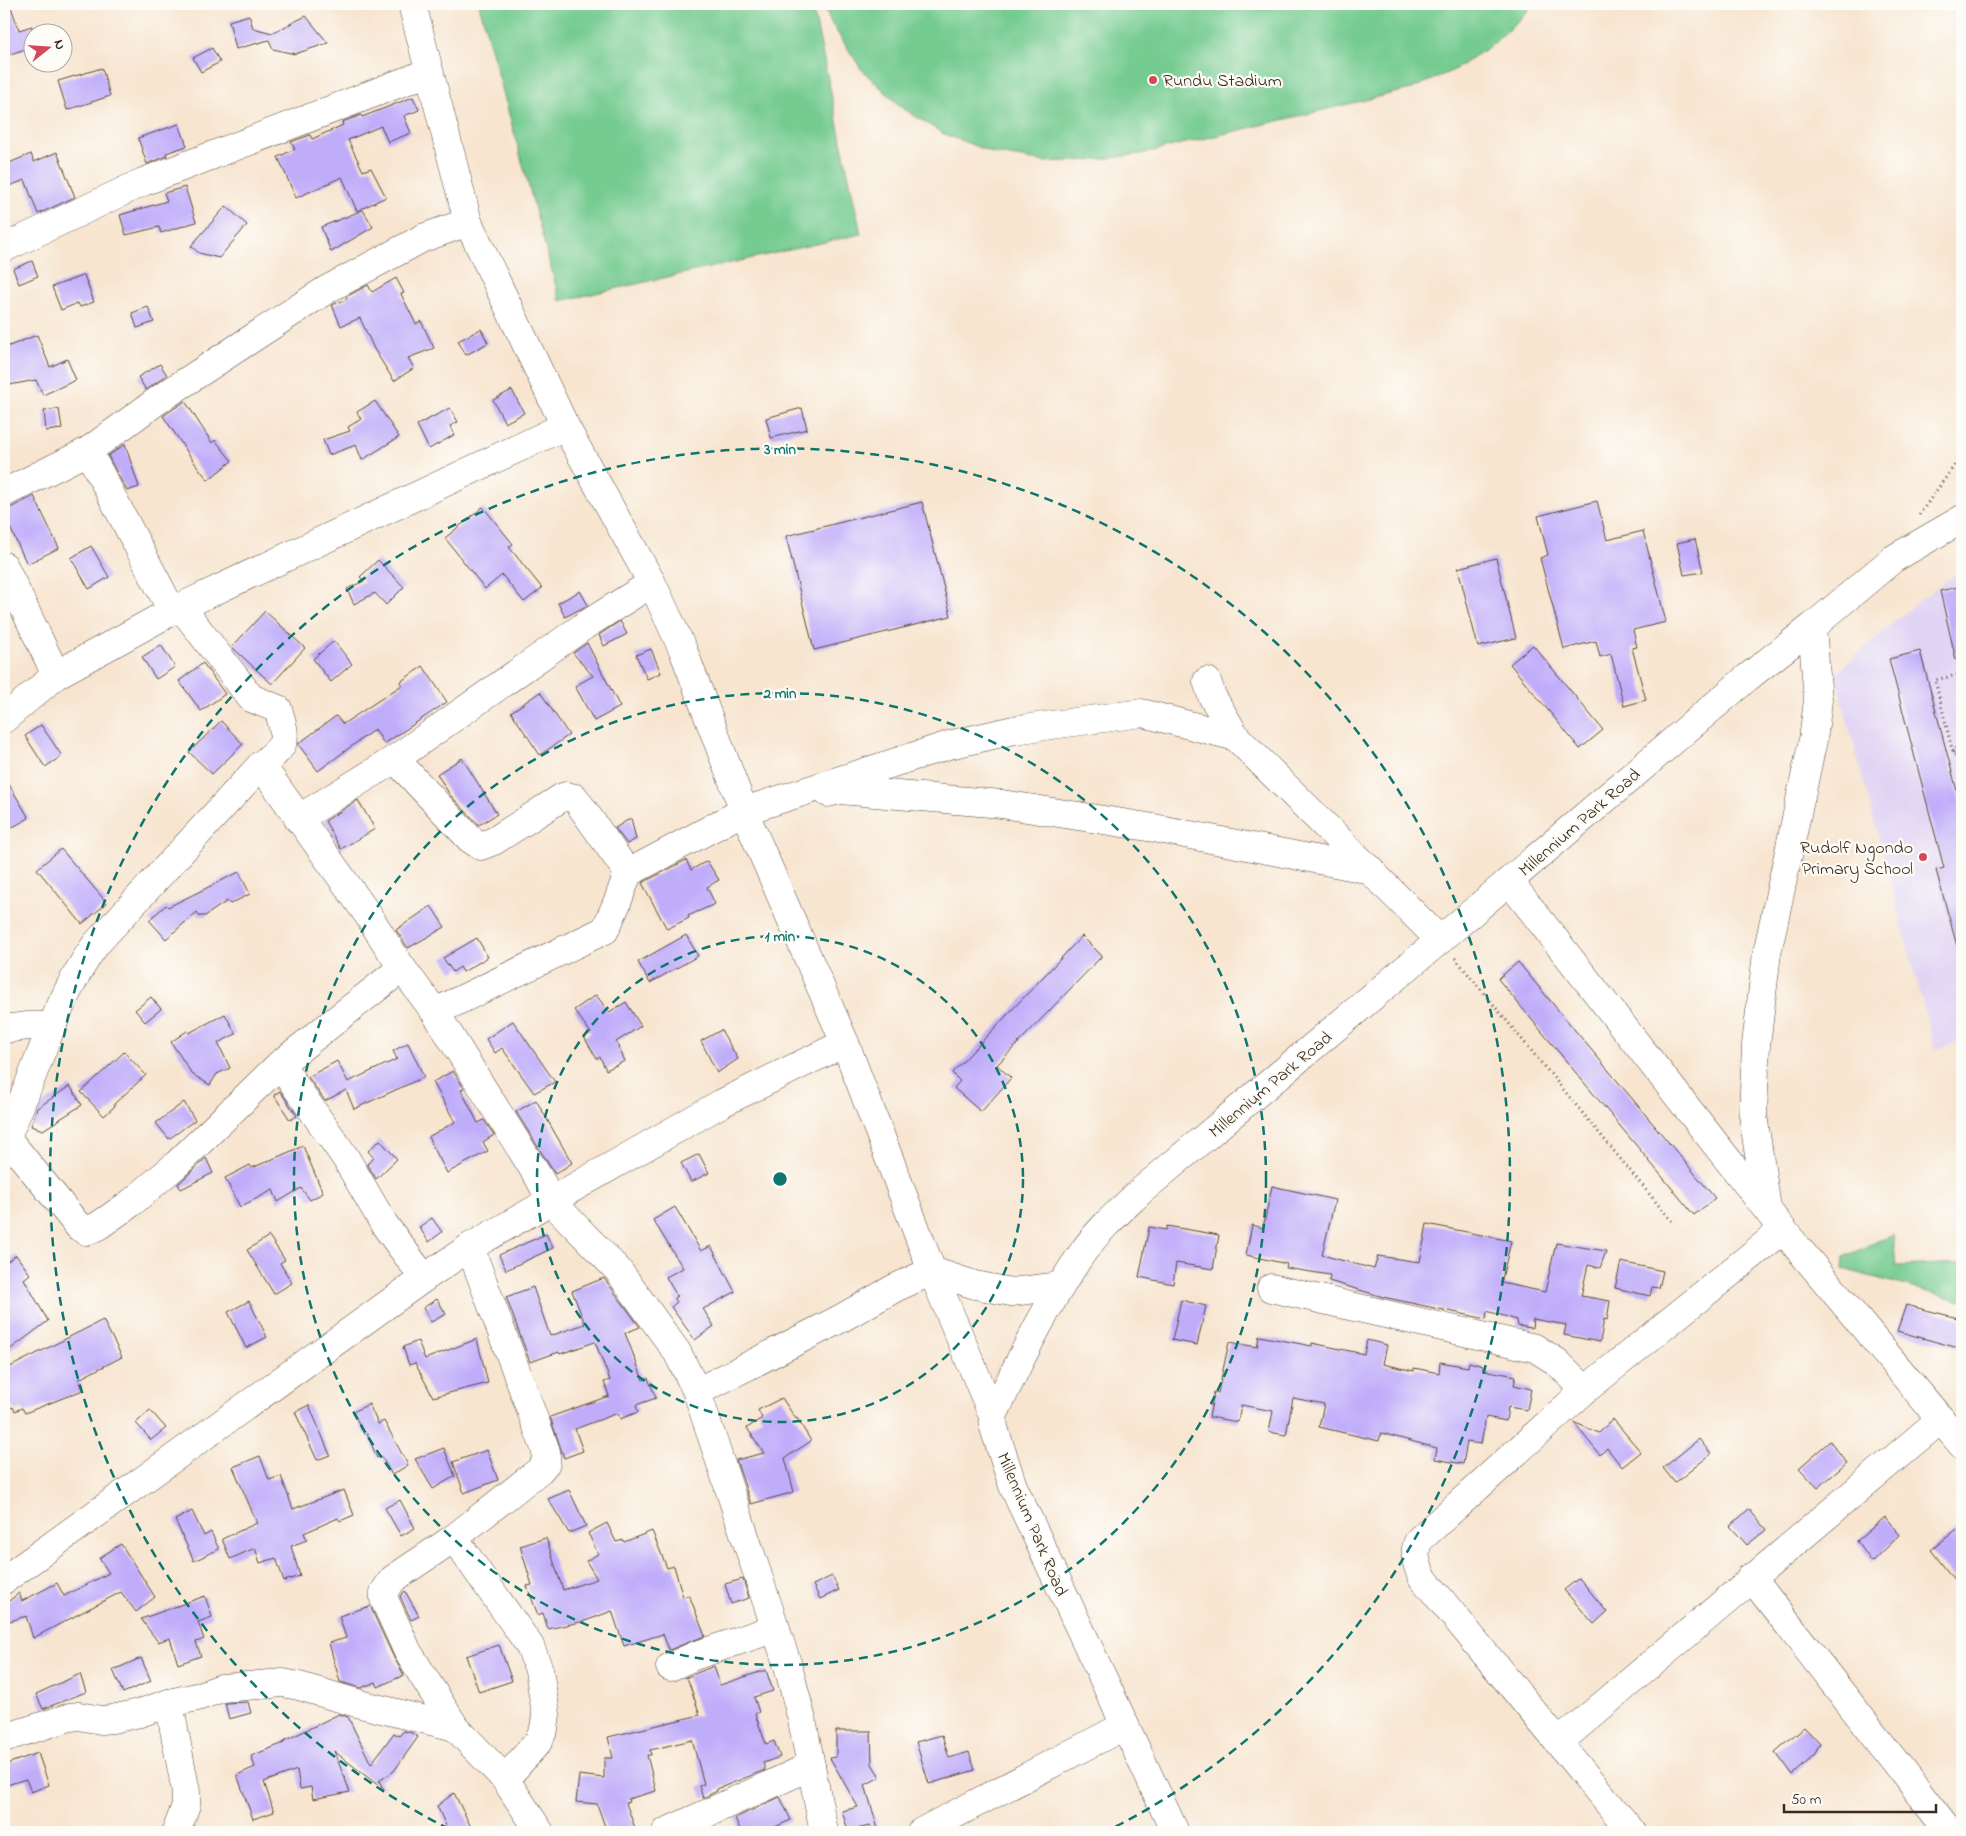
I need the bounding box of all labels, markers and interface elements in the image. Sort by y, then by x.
north arrow [22,22,72,72]
text: N [48,37,70,52]
place label: Rundu Stadium [1163,69,1282,95]
marker: Rundu Stadium [1147,74,1159,86]
text: 3 min [763,439,796,461]
text: 2 min [763,683,797,705]
street label: Millennium Park Road [1514,763,1647,884]
place label: Rudolf Ngondo Primary School [1800,836,1913,883]
marker: Rudolf Ngondo Primary School [1917,851,1929,863]
text: 1 min [765,926,796,948]
street label: Millennium Park Road [1204,1026,1339,1145]
centre of rings [771,1170,789,1188]
street label: Millennium Park Road [989,1449,1073,1601]
scale bar [1784,1781,1936,1813]
text: 50 m [1791,1789,1822,1811]

